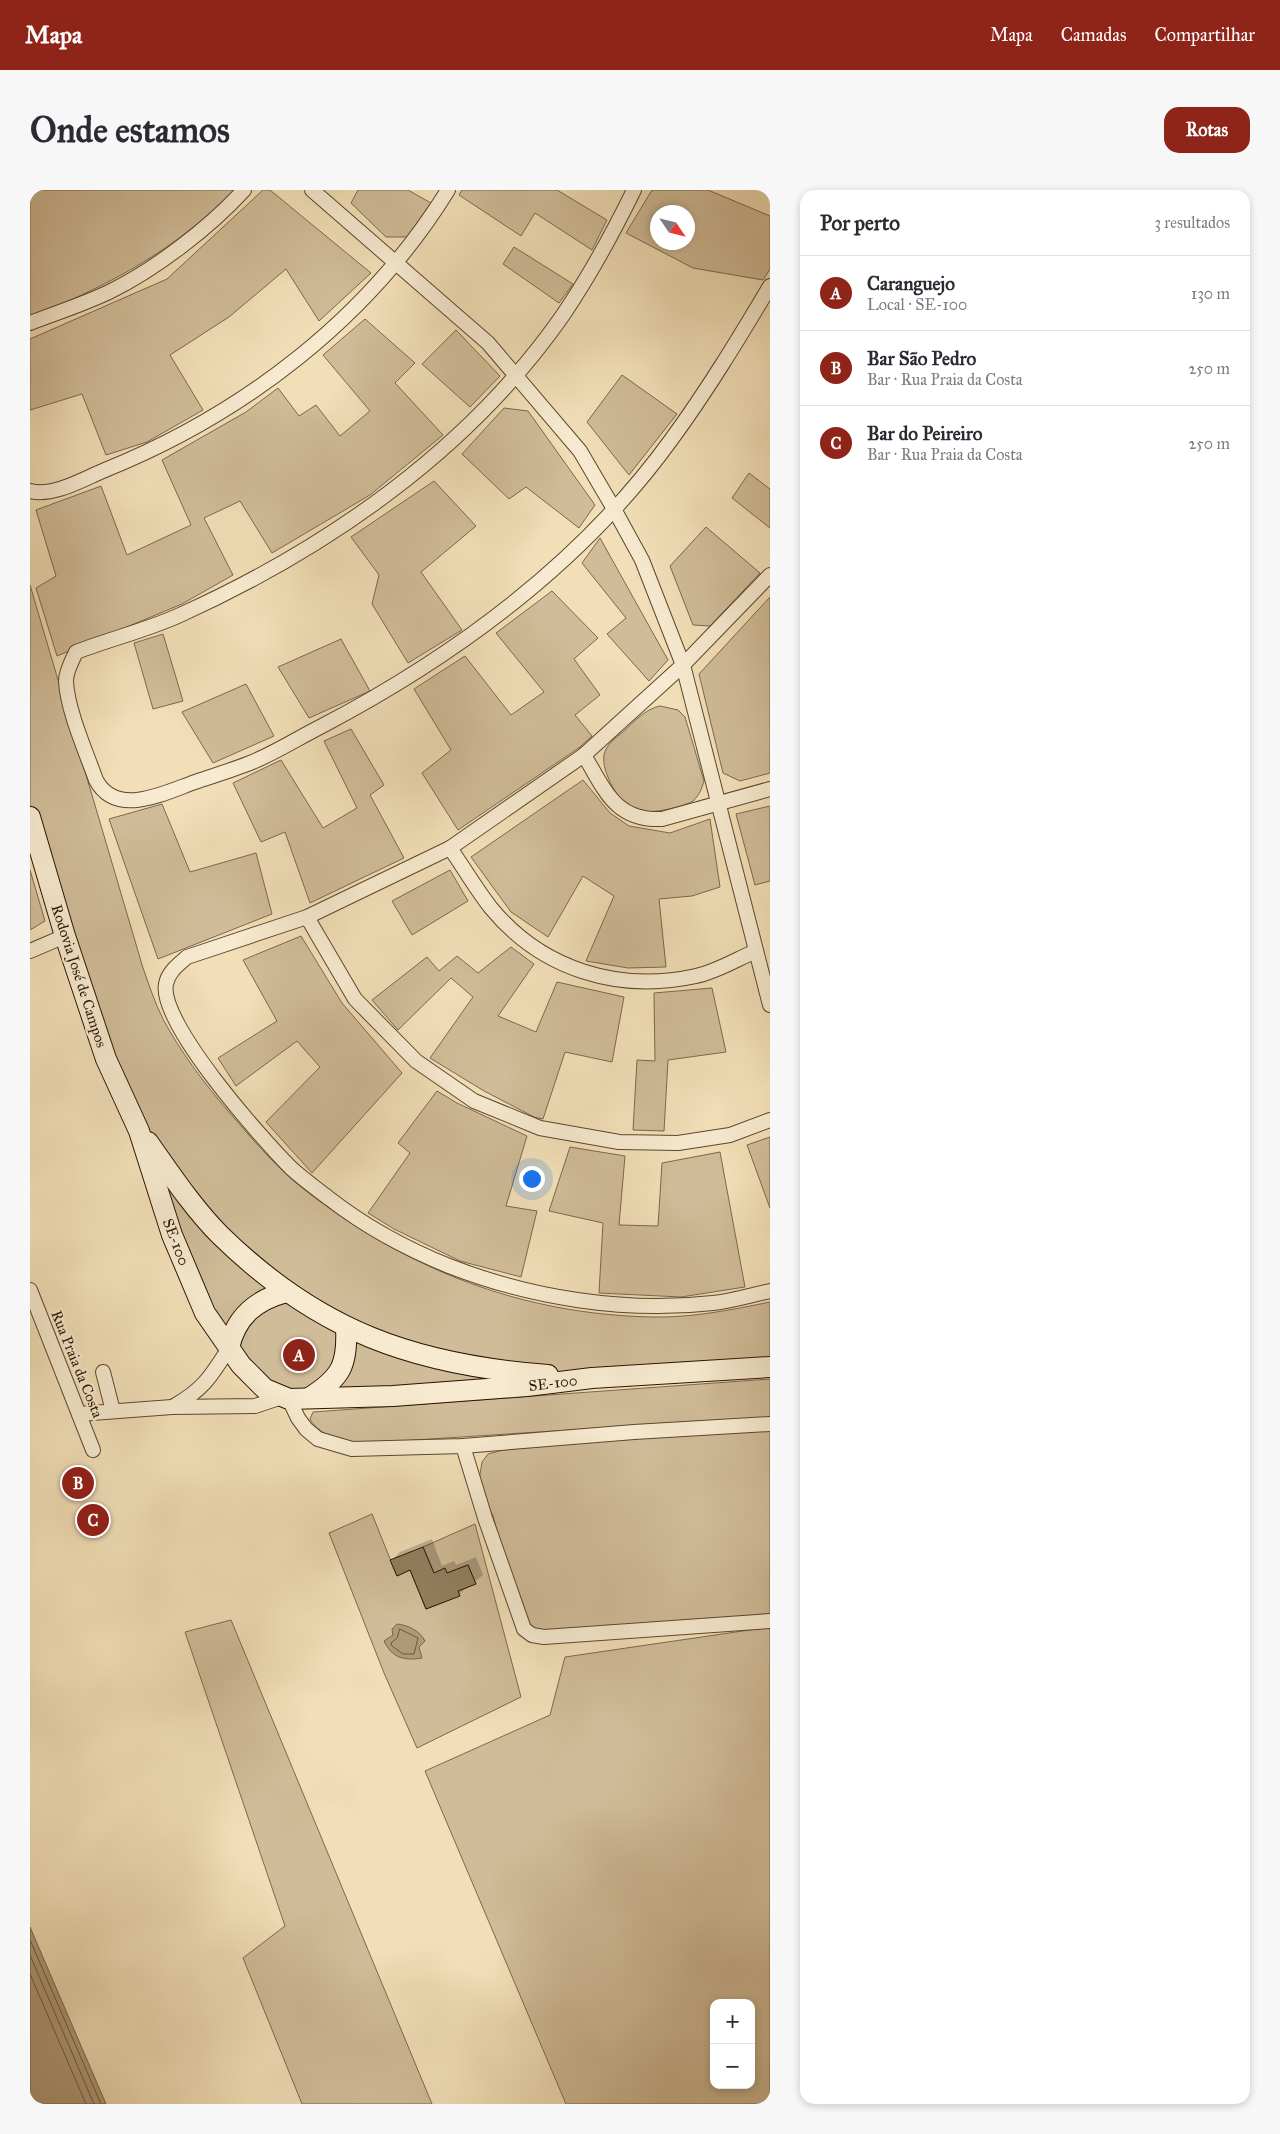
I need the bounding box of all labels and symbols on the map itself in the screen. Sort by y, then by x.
north arrow [650,205,695,250]
street label: Rodovia José de Campos [46,902,111,1050]
your location [519,1166,545,1192]
street label: SE-100 [159,1216,193,1268]
street label: Rua Praia da Costa [47,1308,107,1421]
pin: A [283,1336,315,1374]
street label: SE-100 [528,1371,578,1395]
pin: B [62,1464,94,1502]
pin: C [77,1501,109,1539]

